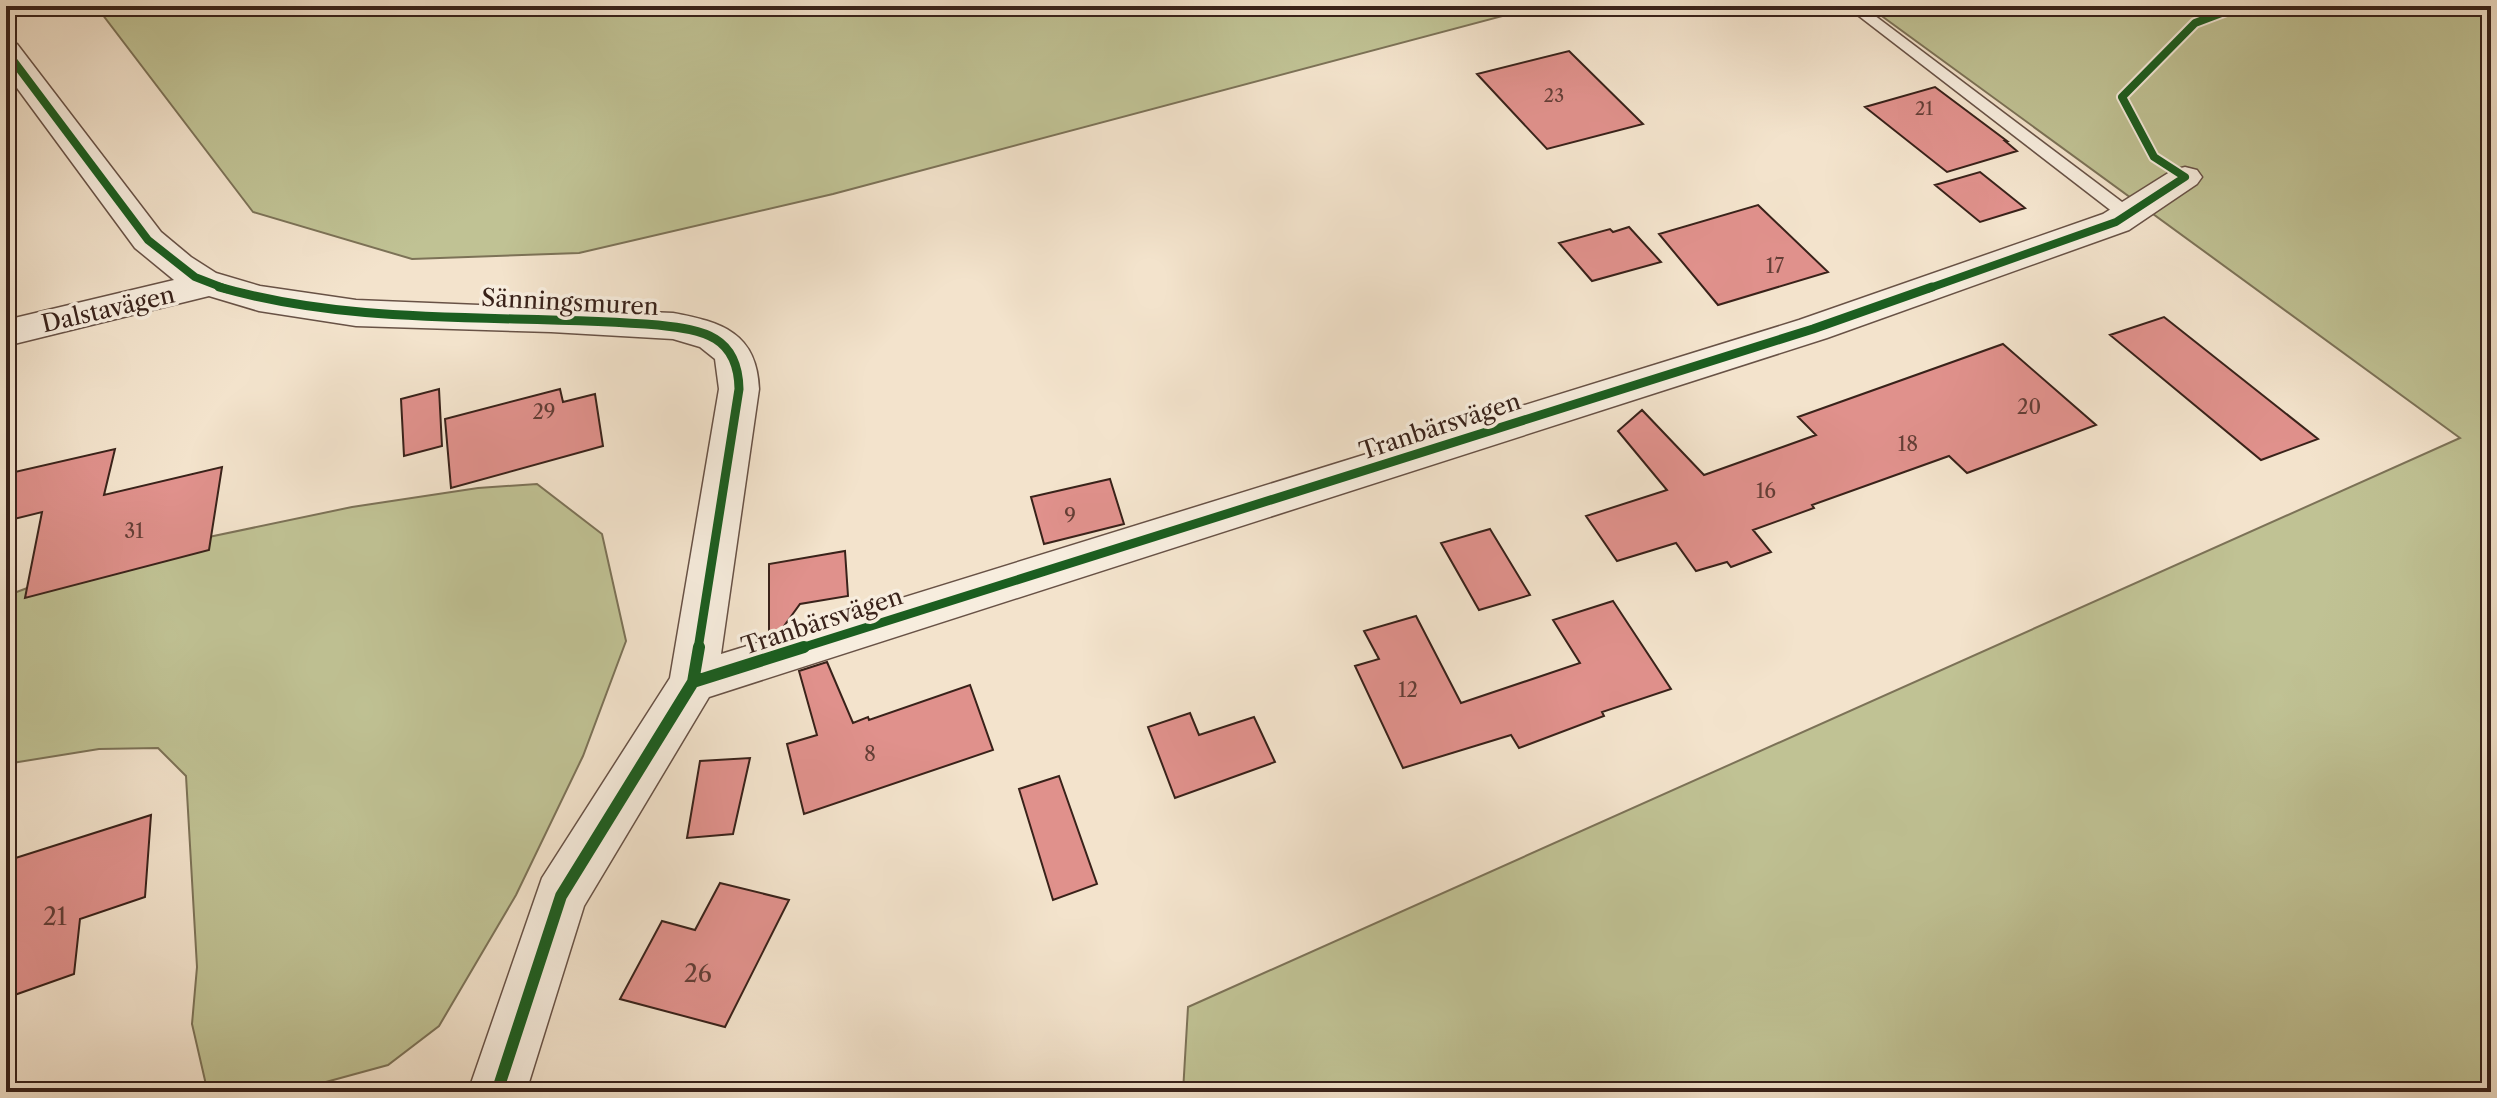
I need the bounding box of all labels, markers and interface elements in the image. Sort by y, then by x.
house number: 23 [1544,85,1564,107]
house number: 21 [1915,98,1933,120]
house number: 17 [1766,254,1784,278]
street label: Dalstavägen [38,280,178,338]
street label: Sänningsmuren [480,283,660,321]
street label: Tranbärsvägen [1356,386,1524,466]
house number: 20 [2017,395,2041,419]
house number: 29 [532,400,556,424]
house number: 18 [1898,432,1918,456]
house number: 16 [1756,479,1776,503]
house number: 9 [1064,504,1076,528]
house number: 31 [124,519,144,543]
street label: Tranbärsvägen [738,581,906,661]
house number: 12 [1398,678,1418,702]
house number: 8 [864,742,876,766]
house number: 21 [43,902,67,931]
house number: 26 [684,959,712,988]

